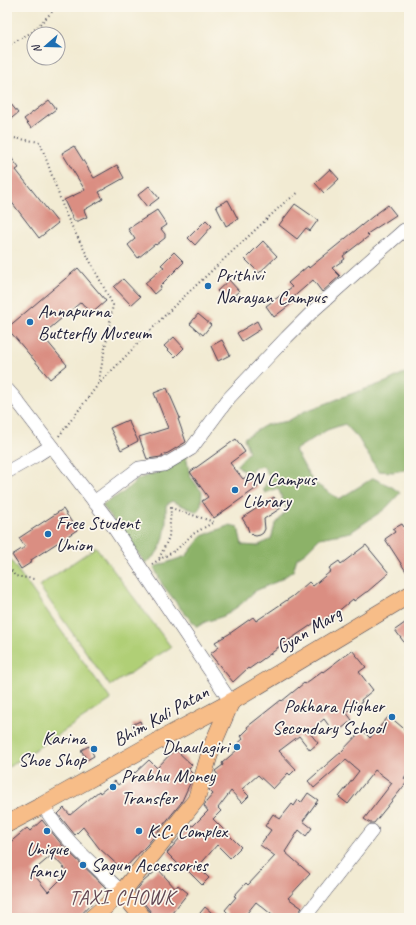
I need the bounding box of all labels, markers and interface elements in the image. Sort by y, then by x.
north arrow [26,26,66,66]
text: N [28,42,44,55]
place label: Prithivi Narayan Campus [216,263,328,309]
marker: Prithivi Narayan Campus [203,281,213,291]
place label: Annapurna Butterfly Museum [38,299,153,345]
marker: Annapurna Butterfly Museum [25,317,35,327]
place label: PN Campus Library [243,467,317,513]
marker: PN Campus Library [230,485,240,495]
place label: Free Student Union [56,511,141,557]
marker: Free Student Union [43,529,53,539]
street label: Gyan Marg [272,601,347,659]
street label: Bhim Kali Patan [109,680,213,752]
place label: Pokhara Higher Secondary School [272,694,388,740]
marker: Pokhara Higher Secondary School [387,712,397,722]
place label: Karina Shoe Shop [18,726,88,772]
place label: Dhaulagiri [162,735,231,759]
marker: Dhaulagiri [232,742,242,752]
marker: Karina Shoe Shop [89,744,99,754]
place label: Prabhu Money Transfer [121,764,216,810]
marker: Prabhu Money Transfer [108,782,118,792]
place label: K.C. Complex [147,819,228,843]
marker: Unique fancy [42,826,52,836]
marker: K.C. Complex [134,826,144,836]
place label: Unique fancy [26,837,70,883]
place label: Sagun Accessories [91,853,209,877]
marker: Sagun Accessories [78,860,88,870]
district label: TAXI CHOWK [69,885,178,910]

